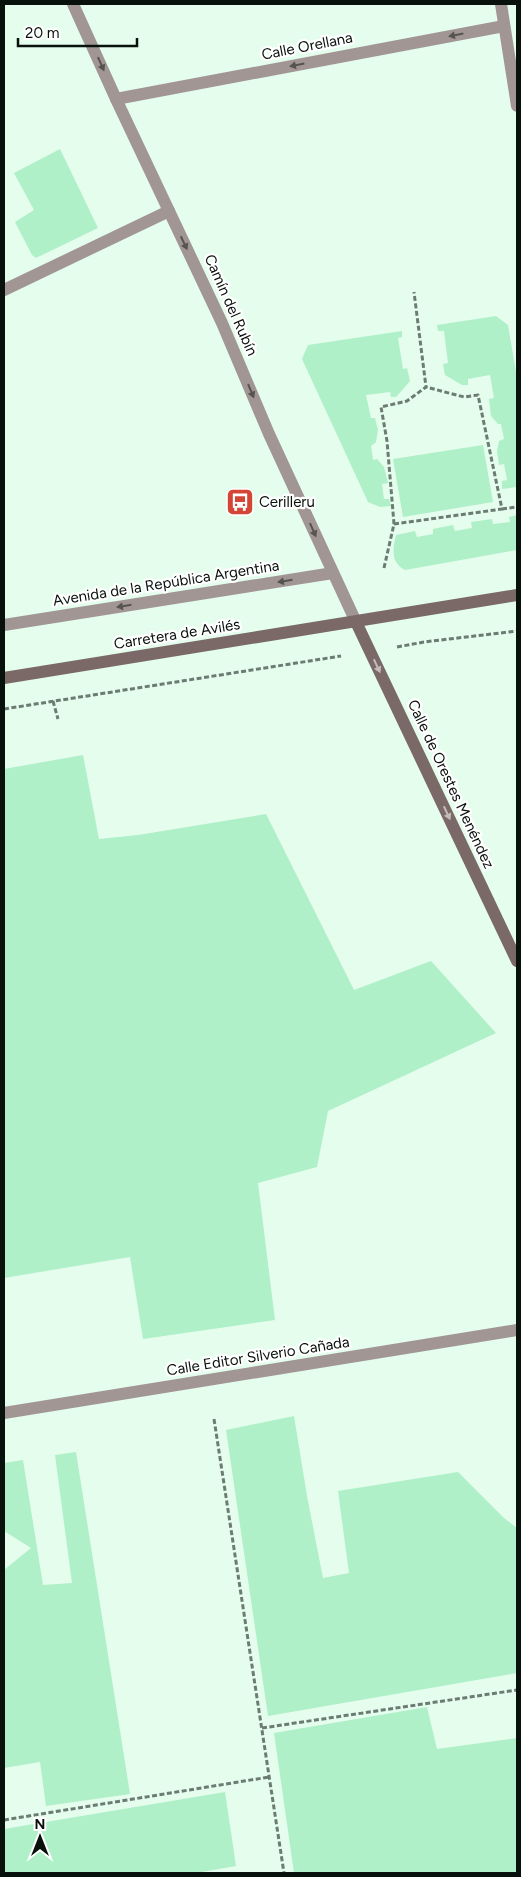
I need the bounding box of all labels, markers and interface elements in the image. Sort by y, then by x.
scale bar [18,15,136,47]
text: 20 m [25,24,59,42]
street label: Calle Orellana [260,28,354,64]
one-way arrow [449,31,464,39]
one-way arrow [97,57,105,71]
one-way arrow [289,61,304,69]
one-way arrow [181,236,189,250]
street label: Camín del Rubín [201,251,261,359]
one-way arrow [248,384,256,398]
bus stop icon: Cerilleru [225,487,255,517]
place label: Cerilleru [259,493,315,511]
one-way arrow [309,522,317,537]
street label: Avenida de la República Argentina [52,556,280,610]
one-way arrow [276,577,292,585]
one-way arrow [116,602,132,610]
street label: Carretera de Avilés [113,615,241,653]
one-way arrow [373,659,381,673]
street label: Calle de Orestes Menéndez [404,697,498,871]
one-way arrow [443,805,451,820]
street label: Calle Editor Silverio Cañada [165,1333,351,1379]
north arrow [15,1812,65,1862]
text: N [35,1816,45,1833]

